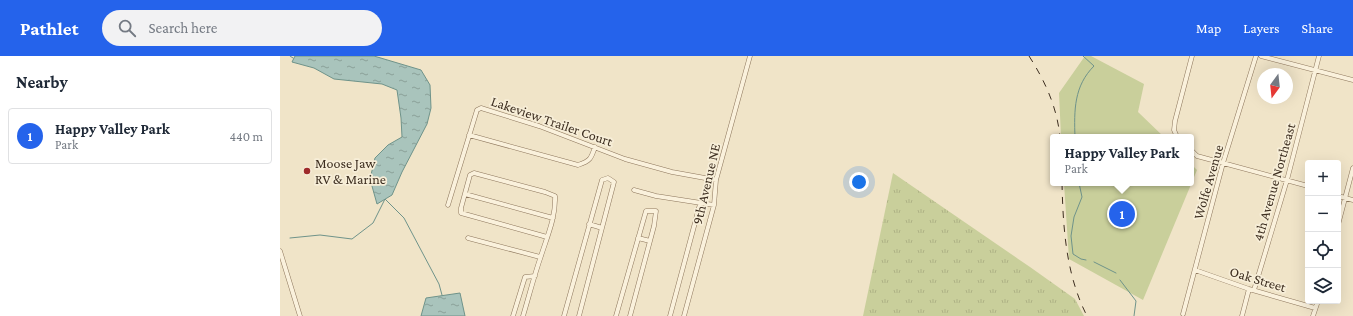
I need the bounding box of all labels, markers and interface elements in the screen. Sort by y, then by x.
search box [102,10,382,46]
icon: search [116,17,138,39]
text: Pathlet [20,18,78,39]
text: Search here [148,20,217,36]
text: Map [1196,20,1221,36]
text: Layers [1243,20,1280,36]
text: Share [1302,20,1333,36]
north arrow [1257,68,1293,104]
text: Nearby [16,73,68,92]
street label: Lakeview Trailer Court [489,93,615,149]
text: Happy Valley Park [55,121,170,137]
street label: 4th Avenue Northeast [1250,121,1299,243]
text: 1 [28,129,32,144]
text: 440 m [229,129,263,144]
popup [1050,134,1194,186]
text: Park [55,137,78,152]
street label: 9th Avenue NE [689,142,723,226]
street label: Wolfe Avenue [1190,143,1226,221]
text: Happy Valley Park [1065,145,1179,161]
place label: Moose Jaw RV & Marine [315,155,386,187]
map controls [1305,160,1341,304]
button: + [1305,160,1341,196]
text: Park [1065,161,1088,176]
marker: Moose Jaw RV & Marine [302,166,312,176]
your location [849,172,869,192]
button: − [1305,196,1341,232]
pin: 1 [1109,199,1135,229]
button: locate [1305,232,1341,268]
street label: Oak Street [1228,263,1288,295]
button: layers [1305,268,1341,304]

